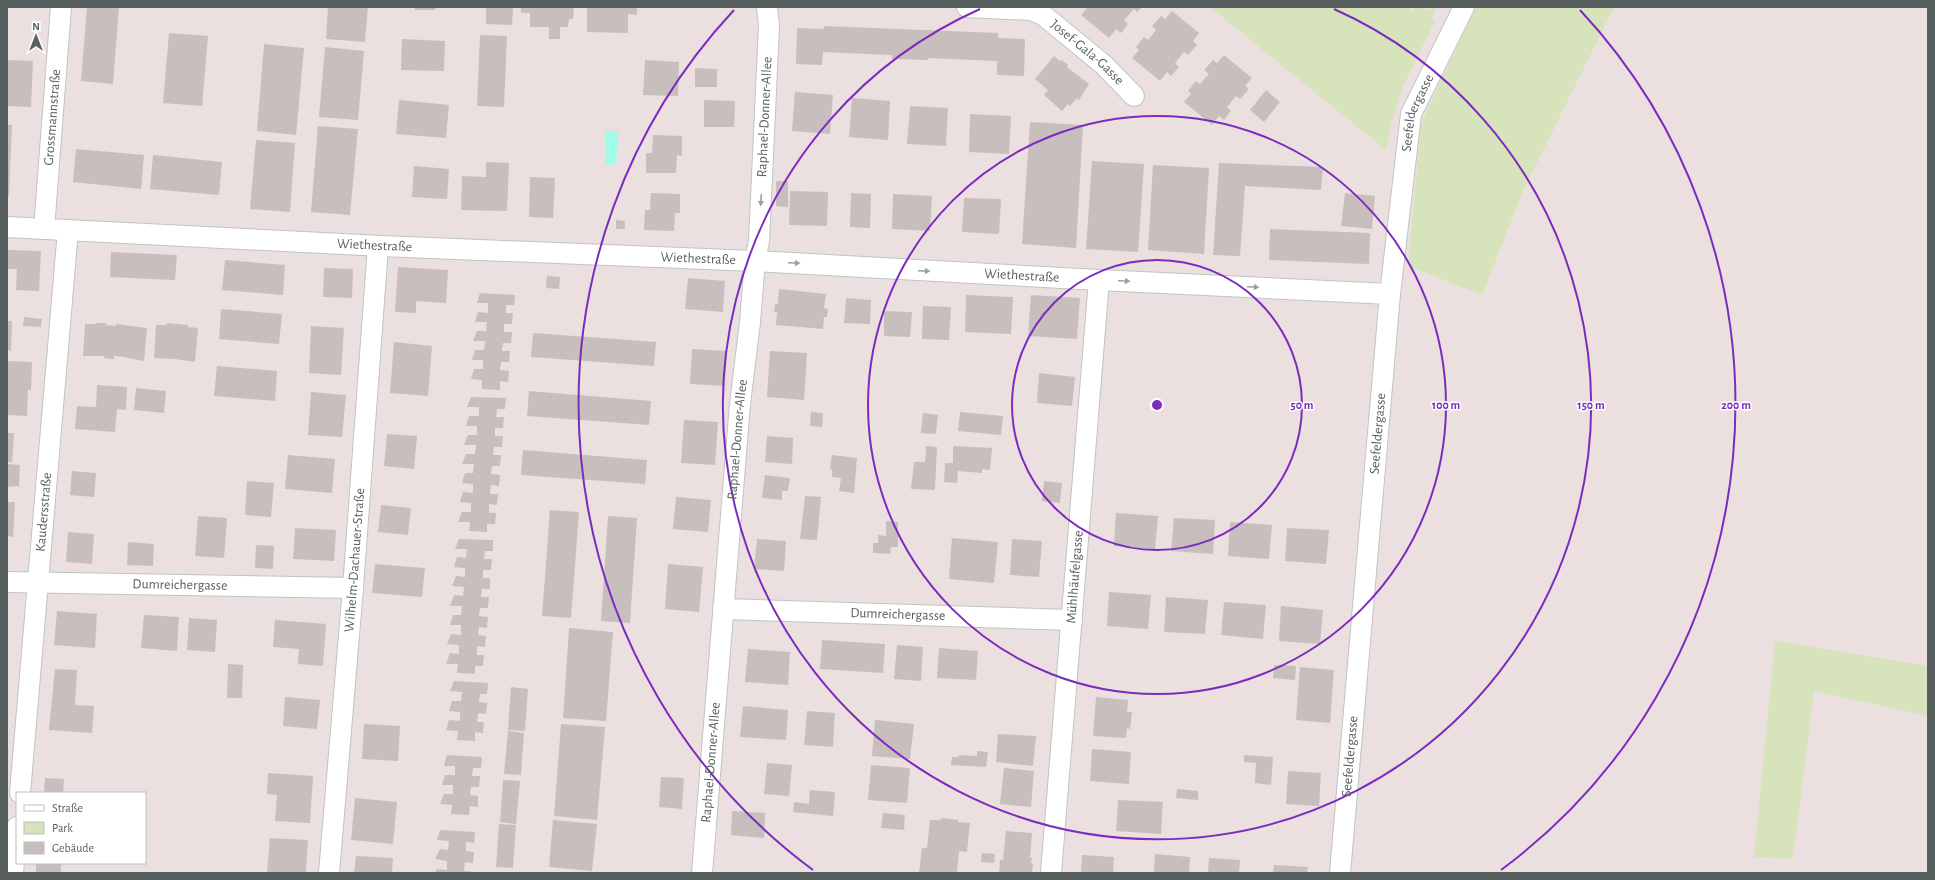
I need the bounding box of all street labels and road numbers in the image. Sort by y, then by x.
street label: Josef-Gala-Gasse [1048,17,1126,88]
street label: Raphael-Donner-Allee [755,56,775,178]
street label: Grossmannstraße [42,69,63,166]
street label: Seefeldergasse [1400,72,1437,153]
street label: Wiethestraße [337,237,412,254]
street label: Wiethestraße [660,250,736,267]
street label: Wiethestraße [984,267,1060,285]
street label: Raphael-Donner-Allee [725,378,750,500]
street label: Seefeldergasse [1367,392,1388,475]
street label: Kaudersstraße [34,472,54,552]
street label: Wilhelm-Dachauer-Straße [342,488,367,633]
street label: Mühlhäufelgasse [1064,530,1086,624]
street label: Dumreichergasse [132,577,228,593]
street label: Dumreichergasse [850,606,946,623]
street label: Raphael-Donner-Allee [699,702,723,823]
street label: Seefeldergasse [1340,715,1361,798]

